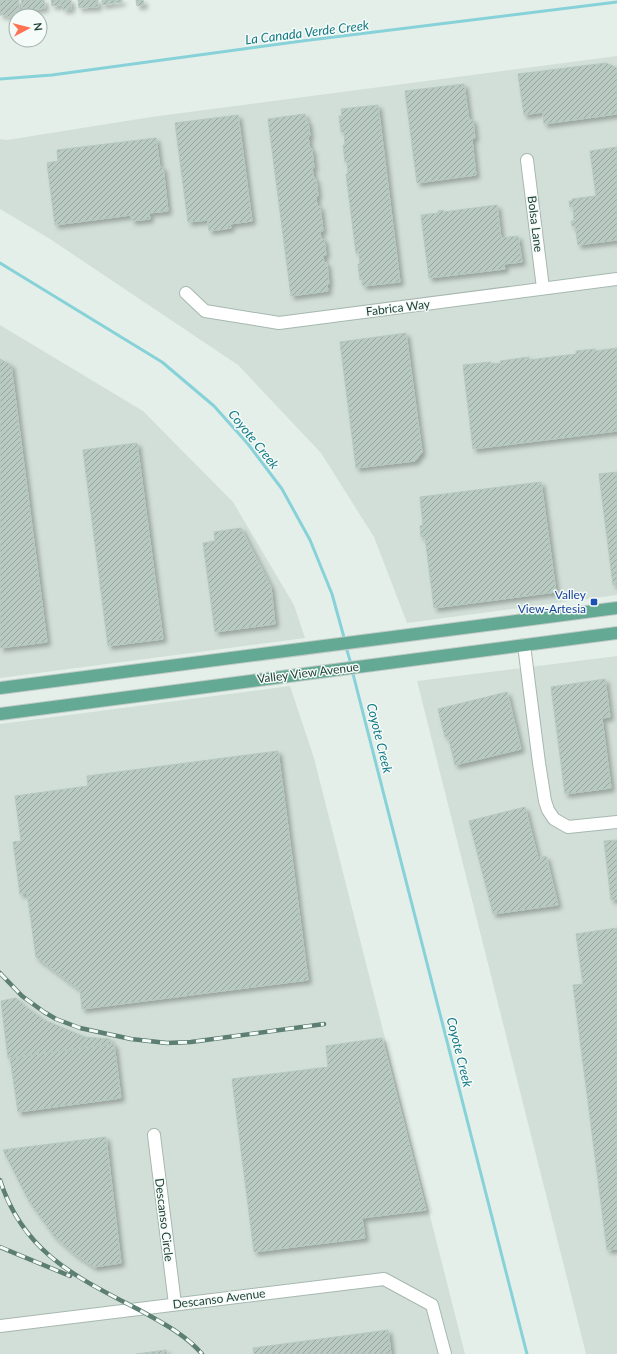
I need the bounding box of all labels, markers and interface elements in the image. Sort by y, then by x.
north arrow [8,8,48,48]
water label: La Canada Verde Creek [244,16,371,48]
text: N [31,22,45,32]
street label: Bolsa Lane [525,195,546,253]
street label: Fabrica Way [365,296,432,319]
water label: Coyote Creek [225,406,283,473]
place label: Valley View-Artesia [518,587,587,616]
marker: Valley View-Artesia [589,597,599,607]
street label: Valley View Avenue [256,659,360,686]
water label: Coyote Creek [364,701,397,776]
water label: Coyote Creek [444,1015,477,1090]
street label: Descanso Circle [152,1177,177,1263]
street label: Descanso Avenue [172,1285,266,1312]

